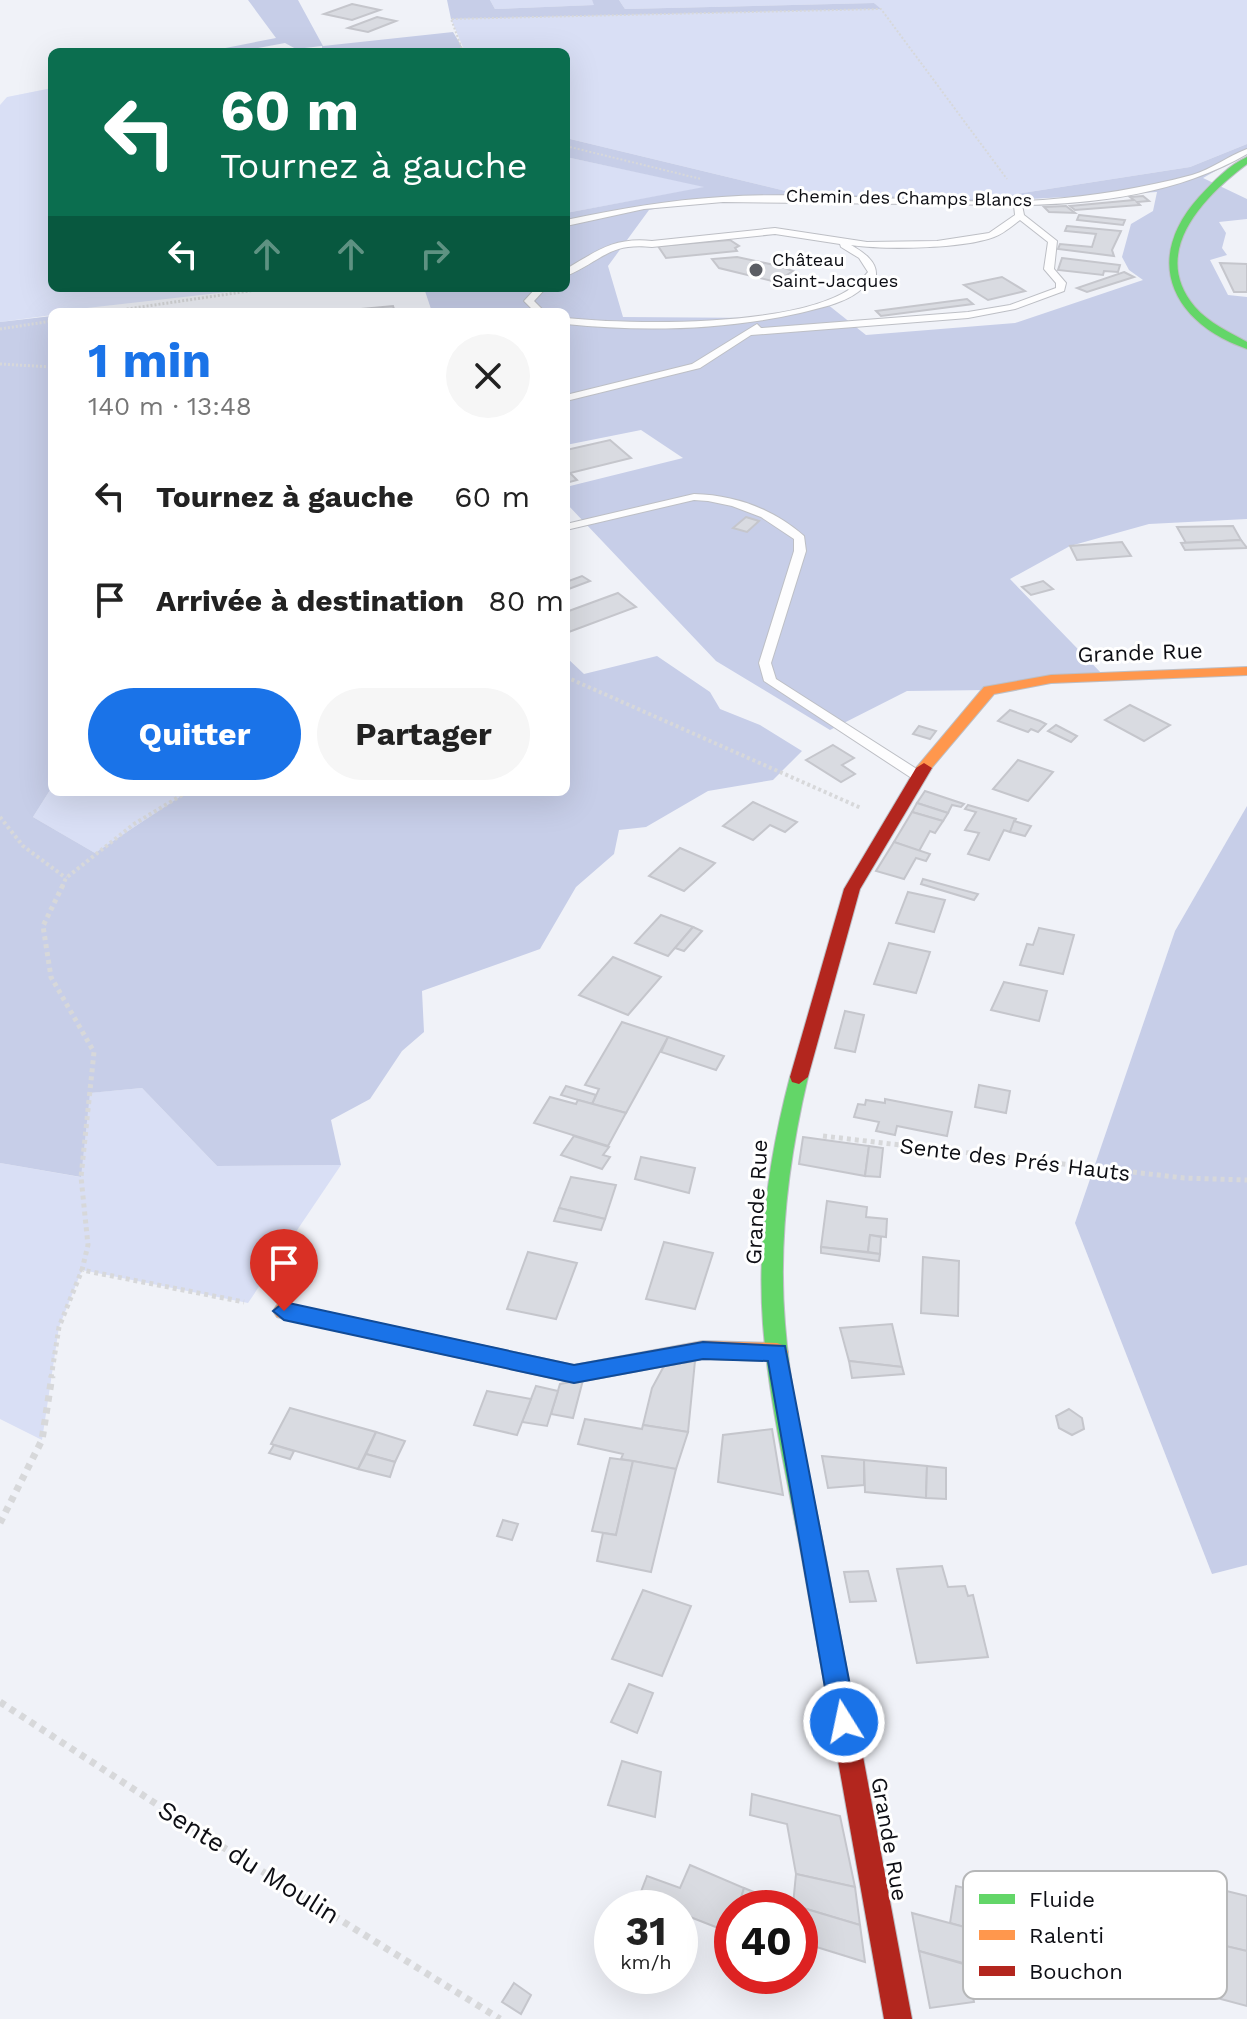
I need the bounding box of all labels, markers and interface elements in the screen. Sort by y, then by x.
text: 60 m [220,78,359,144]
icon: left [88,80,192,184]
text: Tournez à gauche [220,145,528,187]
street label: Chemin des Champs Blancs [786,185,1032,210]
icon: left [161,232,205,276]
icon: ahead [245,232,289,276]
icon: ahead [329,232,373,276]
icon: right [413,232,457,276]
place label: Château Saint-Jacques [772,249,898,291]
marker: Château Saint-Jacques [747,261,765,279]
text: 1 min [88,332,211,389]
button: close [446,334,530,418]
text: 140 m · 13:48 [88,391,252,421]
icon: left [88,474,132,518]
text: Tournez à gauche [156,479,414,514]
text: 60 m [454,479,530,514]
icon: arrive [88,578,132,622]
text: Arrivée à destination [156,583,464,618]
text: 80 m [488,583,564,618]
street label: Grande Rue [1077,638,1203,667]
button: Quitter [88,688,301,780]
button: Partager [317,688,530,780]
street label: Sente des Prés Hauts [898,1133,1132,1186]
street label: Grande Rue [741,1139,772,1265]
pin [250,1229,318,1311]
icon: arrive [262,1241,306,1285]
position arrow [802,1680,886,1764]
street label: Grande Rue [866,1775,913,1903]
street label: Sente du Moulin [153,1794,345,1930]
legend [963,1871,1227,1999]
text: Fluide [1029,1887,1095,1912]
speed limit sign: 40 [714,1890,818,1994]
text: 31 [626,1908,666,1955]
text: Ralenti [1029,1923,1104,1948]
text: km/h [620,1950,672,1974]
text: Bouchon [1029,1959,1123,1984]

